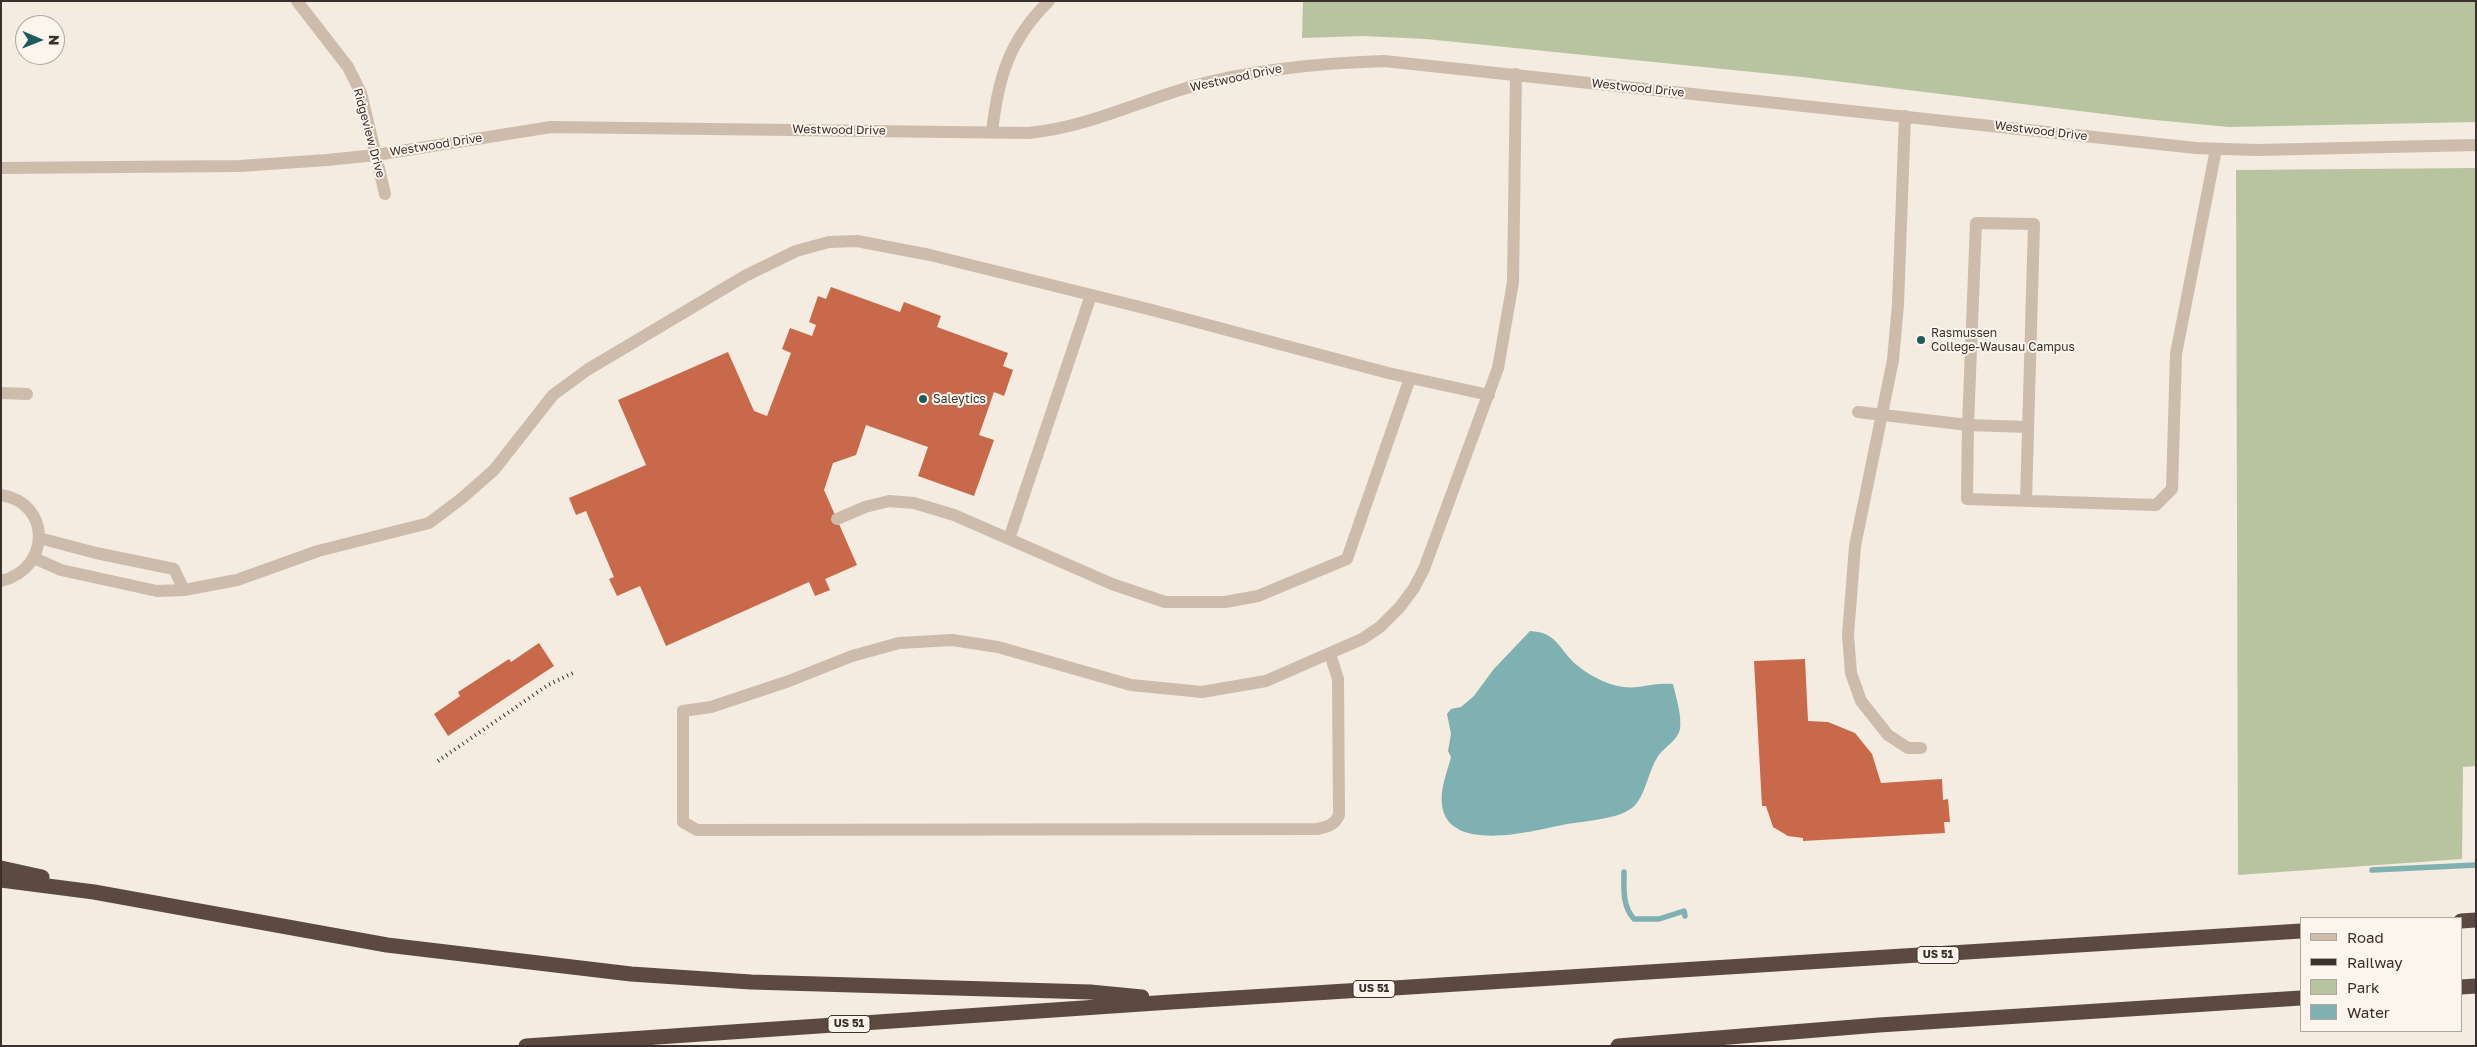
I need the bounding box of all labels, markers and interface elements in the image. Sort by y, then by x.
north arrow [15,15,65,65]
text: N [46,35,63,46]
street label: Westwood Drive [1189,61,1283,95]
street label: Westwood Drive [1591,76,1685,100]
street label: Ridgeview Drive [350,87,388,179]
street label: Westwood Drive [1994,118,2088,144]
street label: Westwood Drive [792,122,886,138]
street label: Westwood Drive [389,131,483,159]
place label: Rasmussen College-Wausau Campus [1931,326,2075,354]
marker: Rasmussen College-Wausau Campus [1915,334,1927,346]
place label: Saleytics [933,392,986,406]
marker: Saleytics [917,393,929,405]
legend [2300,917,2462,1032]
text: Road [2347,928,2384,946]
road number: US 51 [1917,946,1959,964]
text: Railway [2347,953,2403,971]
text: Park [2347,978,2379,996]
road number: US 51 [1353,981,1395,998]
text: Water [2347,1003,2390,1021]
road number: US 51 [828,1016,870,1032]

